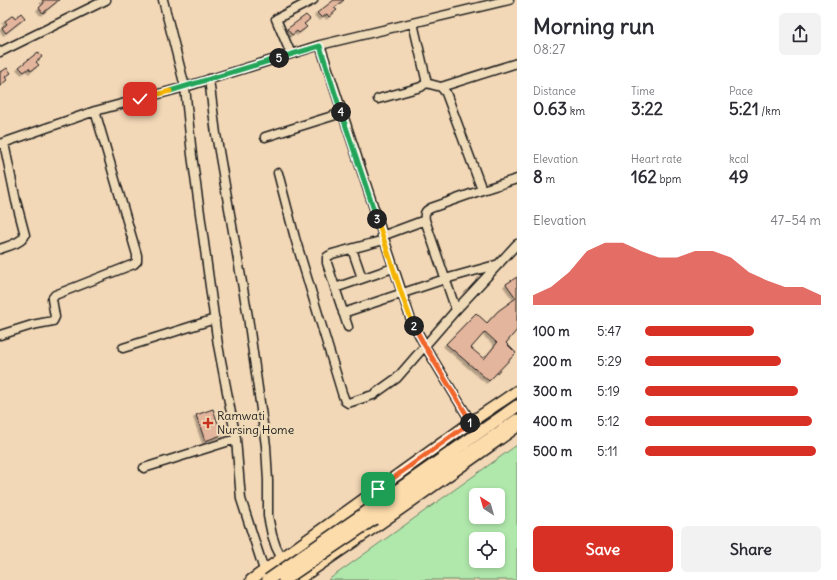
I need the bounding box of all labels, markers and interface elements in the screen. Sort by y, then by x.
text: Morning run [533,12,655,40]
button: share [779,13,821,55]
text: 08:27 [533,41,565,58]
pin: 5 [269,48,289,68]
text: 5 [276,51,282,65]
pin [123,82,157,116]
text: Distance [533,84,576,98]
text: Time [631,84,655,98]
text: Pace [729,84,753,98]
icon: check [129,88,151,110]
text: 0.63 [533,98,567,120]
text: 3:22 [631,98,663,120]
text: 5:21 [729,98,759,120]
pin: 4 [331,102,351,122]
text: km [567,104,585,118]
text: /km [759,104,781,118]
text: 4 [338,105,344,119]
text: Elevation [533,152,578,166]
text: Heart rate [631,152,682,166]
text: kcal [729,152,749,166]
text: 8 [533,166,543,188]
text: 162 [631,166,657,188]
text: 49 [729,166,749,188]
text: m [543,172,555,186]
text: bpm [657,172,681,186]
pin: 3 [367,209,387,229]
text: 3 [374,212,380,226]
text: Elevation [533,212,586,229]
text: 47–54 m [770,212,821,229]
pin: 2 [404,316,424,336]
text: 2 [411,319,417,333]
text: 100 m [533,323,570,340]
text: 5:47 [597,323,621,340]
text: 200 m [533,353,572,370]
text: 5:29 [597,353,622,370]
text: 300 m [533,383,572,400]
text: 5:19 [597,383,620,400]
place label: Ramwati Nursing Home [217,408,294,437]
pin: 1 [460,413,480,433]
text: 400 m [533,413,572,430]
text: 5:12 [597,413,620,430]
text: 1 [468,416,472,430]
marker: Ramwati Nursing Home [202,417,214,429]
text: 500 m [533,443,572,460]
text: 5:11 [597,443,618,460]
pin [361,472,395,506]
icon: arrive [367,478,389,500]
north arrow [469,488,505,524]
map controls [469,488,505,568]
button: Save [533,526,673,572]
button: Share [681,526,821,572]
button: locate [469,532,505,568]

